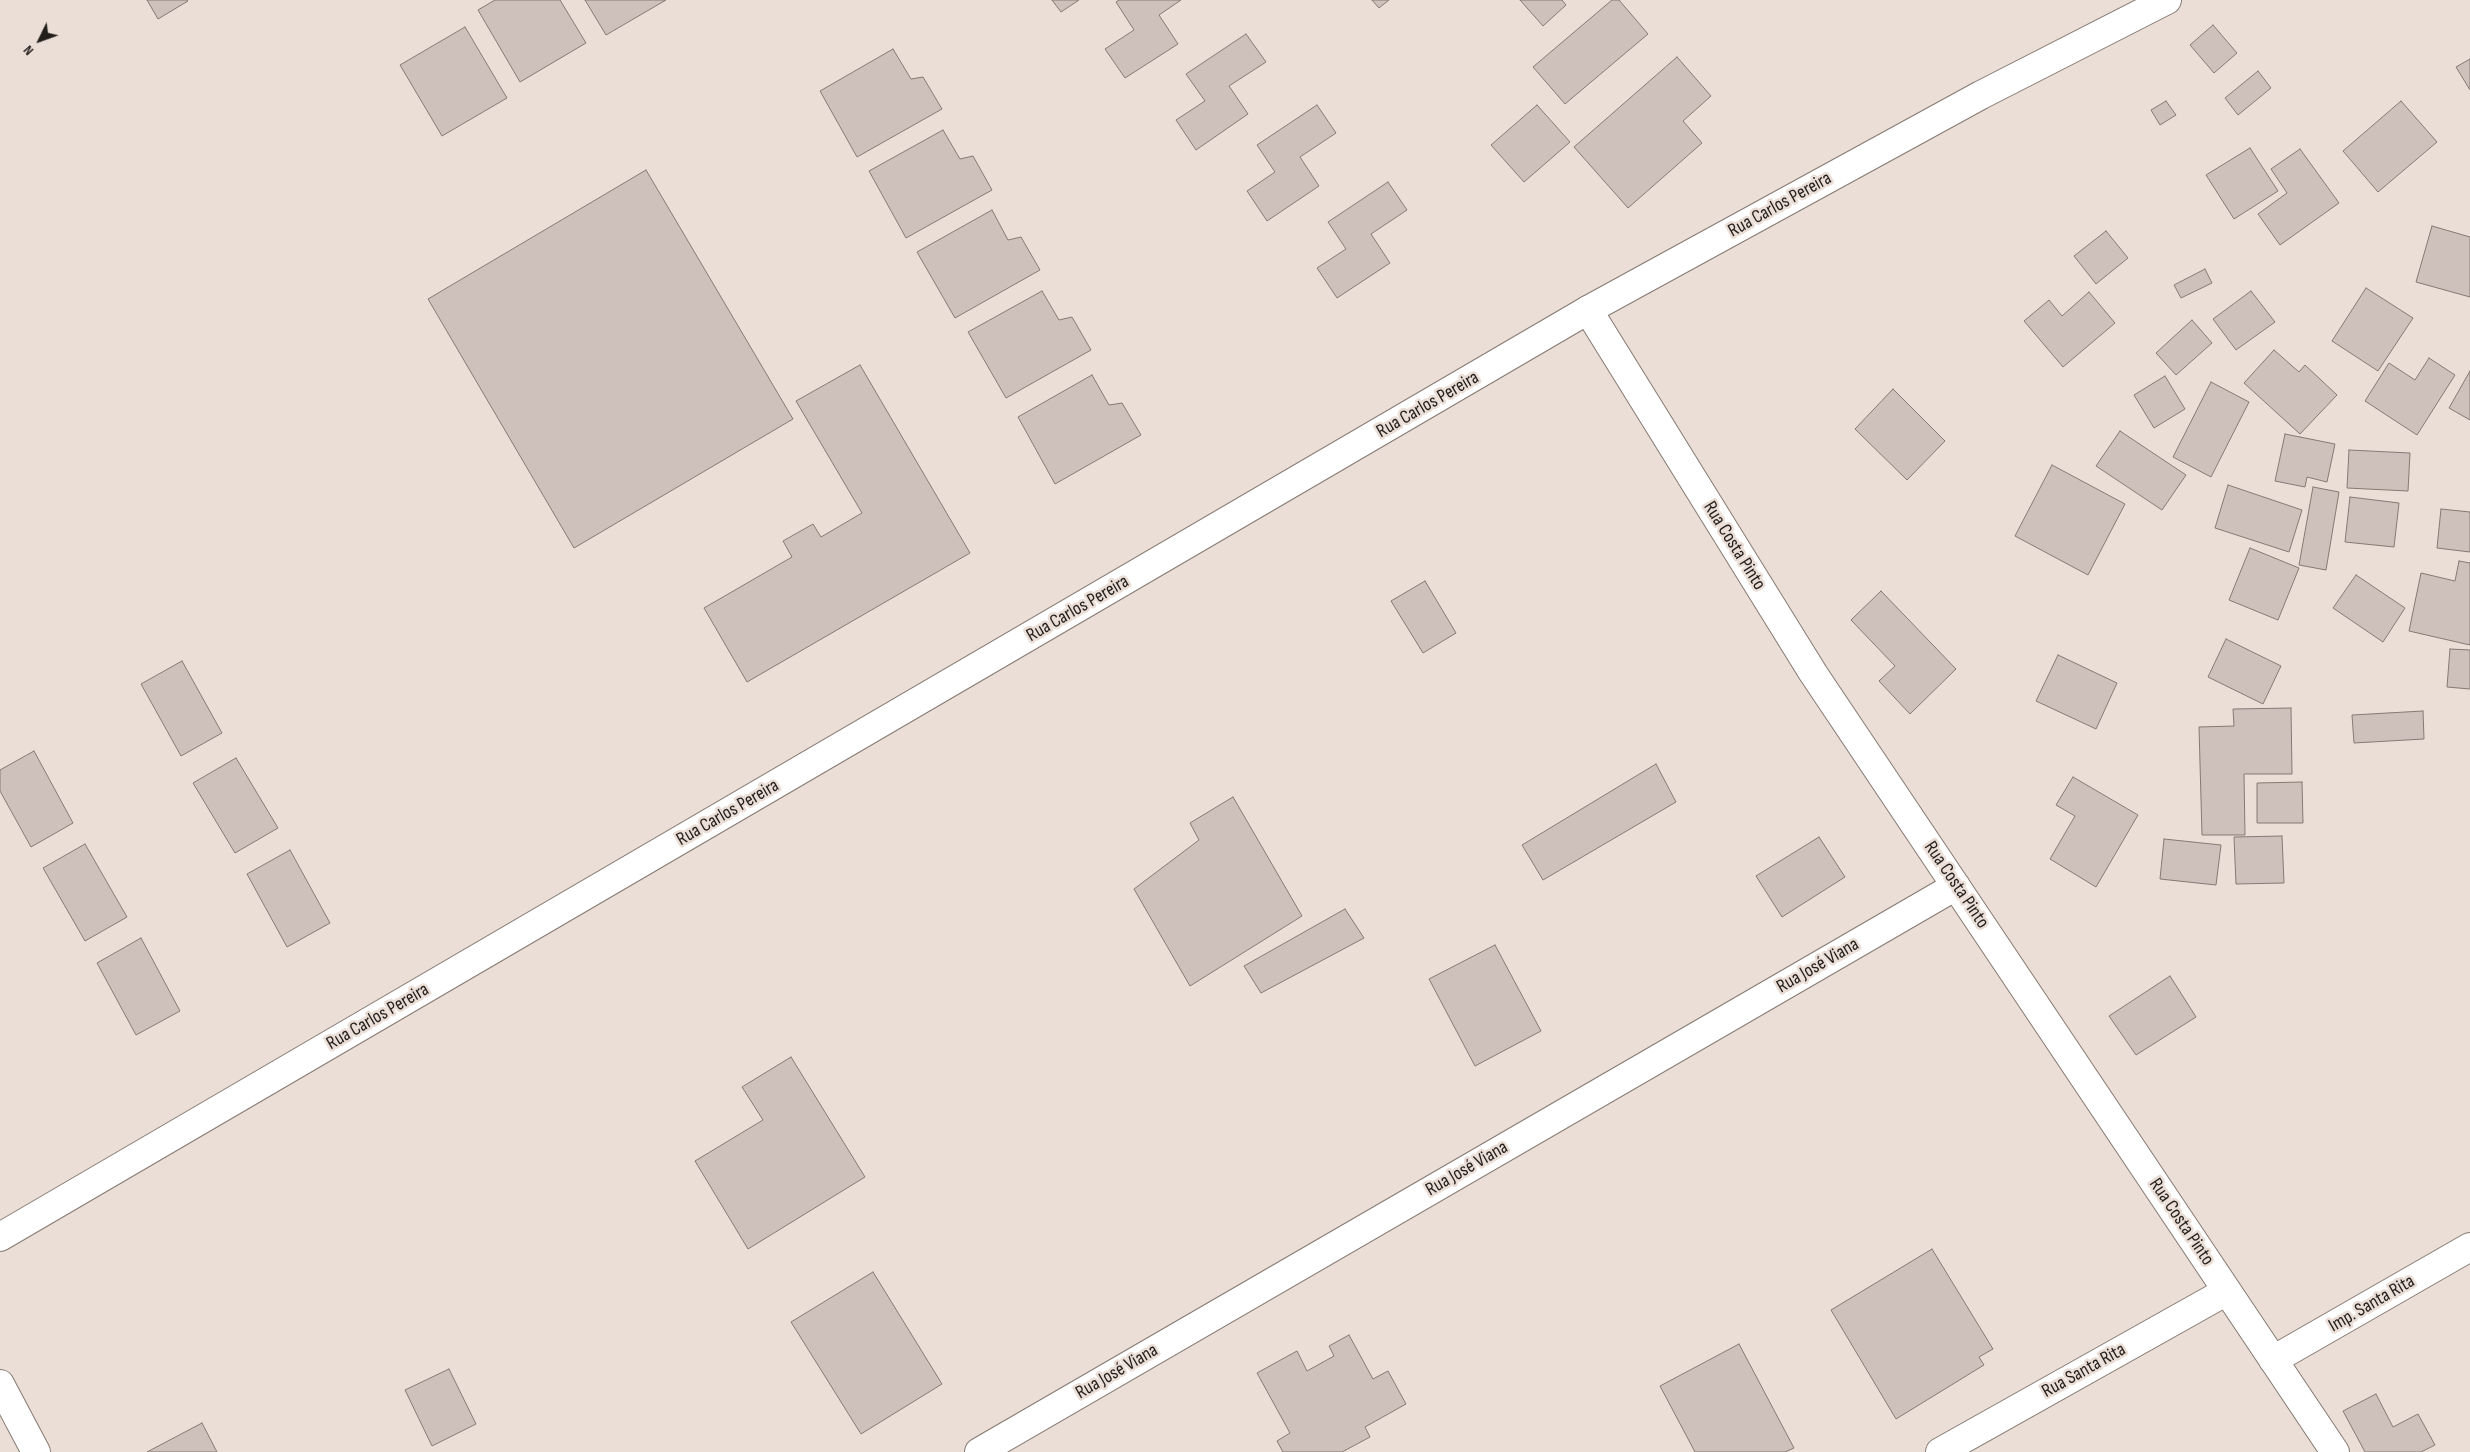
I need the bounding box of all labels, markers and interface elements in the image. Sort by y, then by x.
north arrow [15,15,65,65]
text: N [20,42,37,59]
street label: Rua Carlos Pereira [1724,167,1836,243]
street label: Rua Carlos Pereira [1373,367,1483,443]
street label: Rua Costa Pinto [1698,497,1770,595]
street label: Rua Carlos Pereira [1023,571,1133,647]
street label: Rua Carlos Pereira [673,775,783,851]
street label: Rua Costa Pinto [1919,837,1993,933]
street label: Rua José Viana [1773,933,1863,999]
street label: Rua Carlos Pereira [323,979,433,1055]
street label: Rua José Viana [1422,1136,1512,1202]
street label: Rua Costa Pinto [2144,1174,2218,1270]
street label: Imp. Santa Rita [2325,1270,2419,1338]
street label: Rua José Viana [1072,1339,1162,1405]
street label: Rua Santa Rita [2038,1339,2130,1403]

